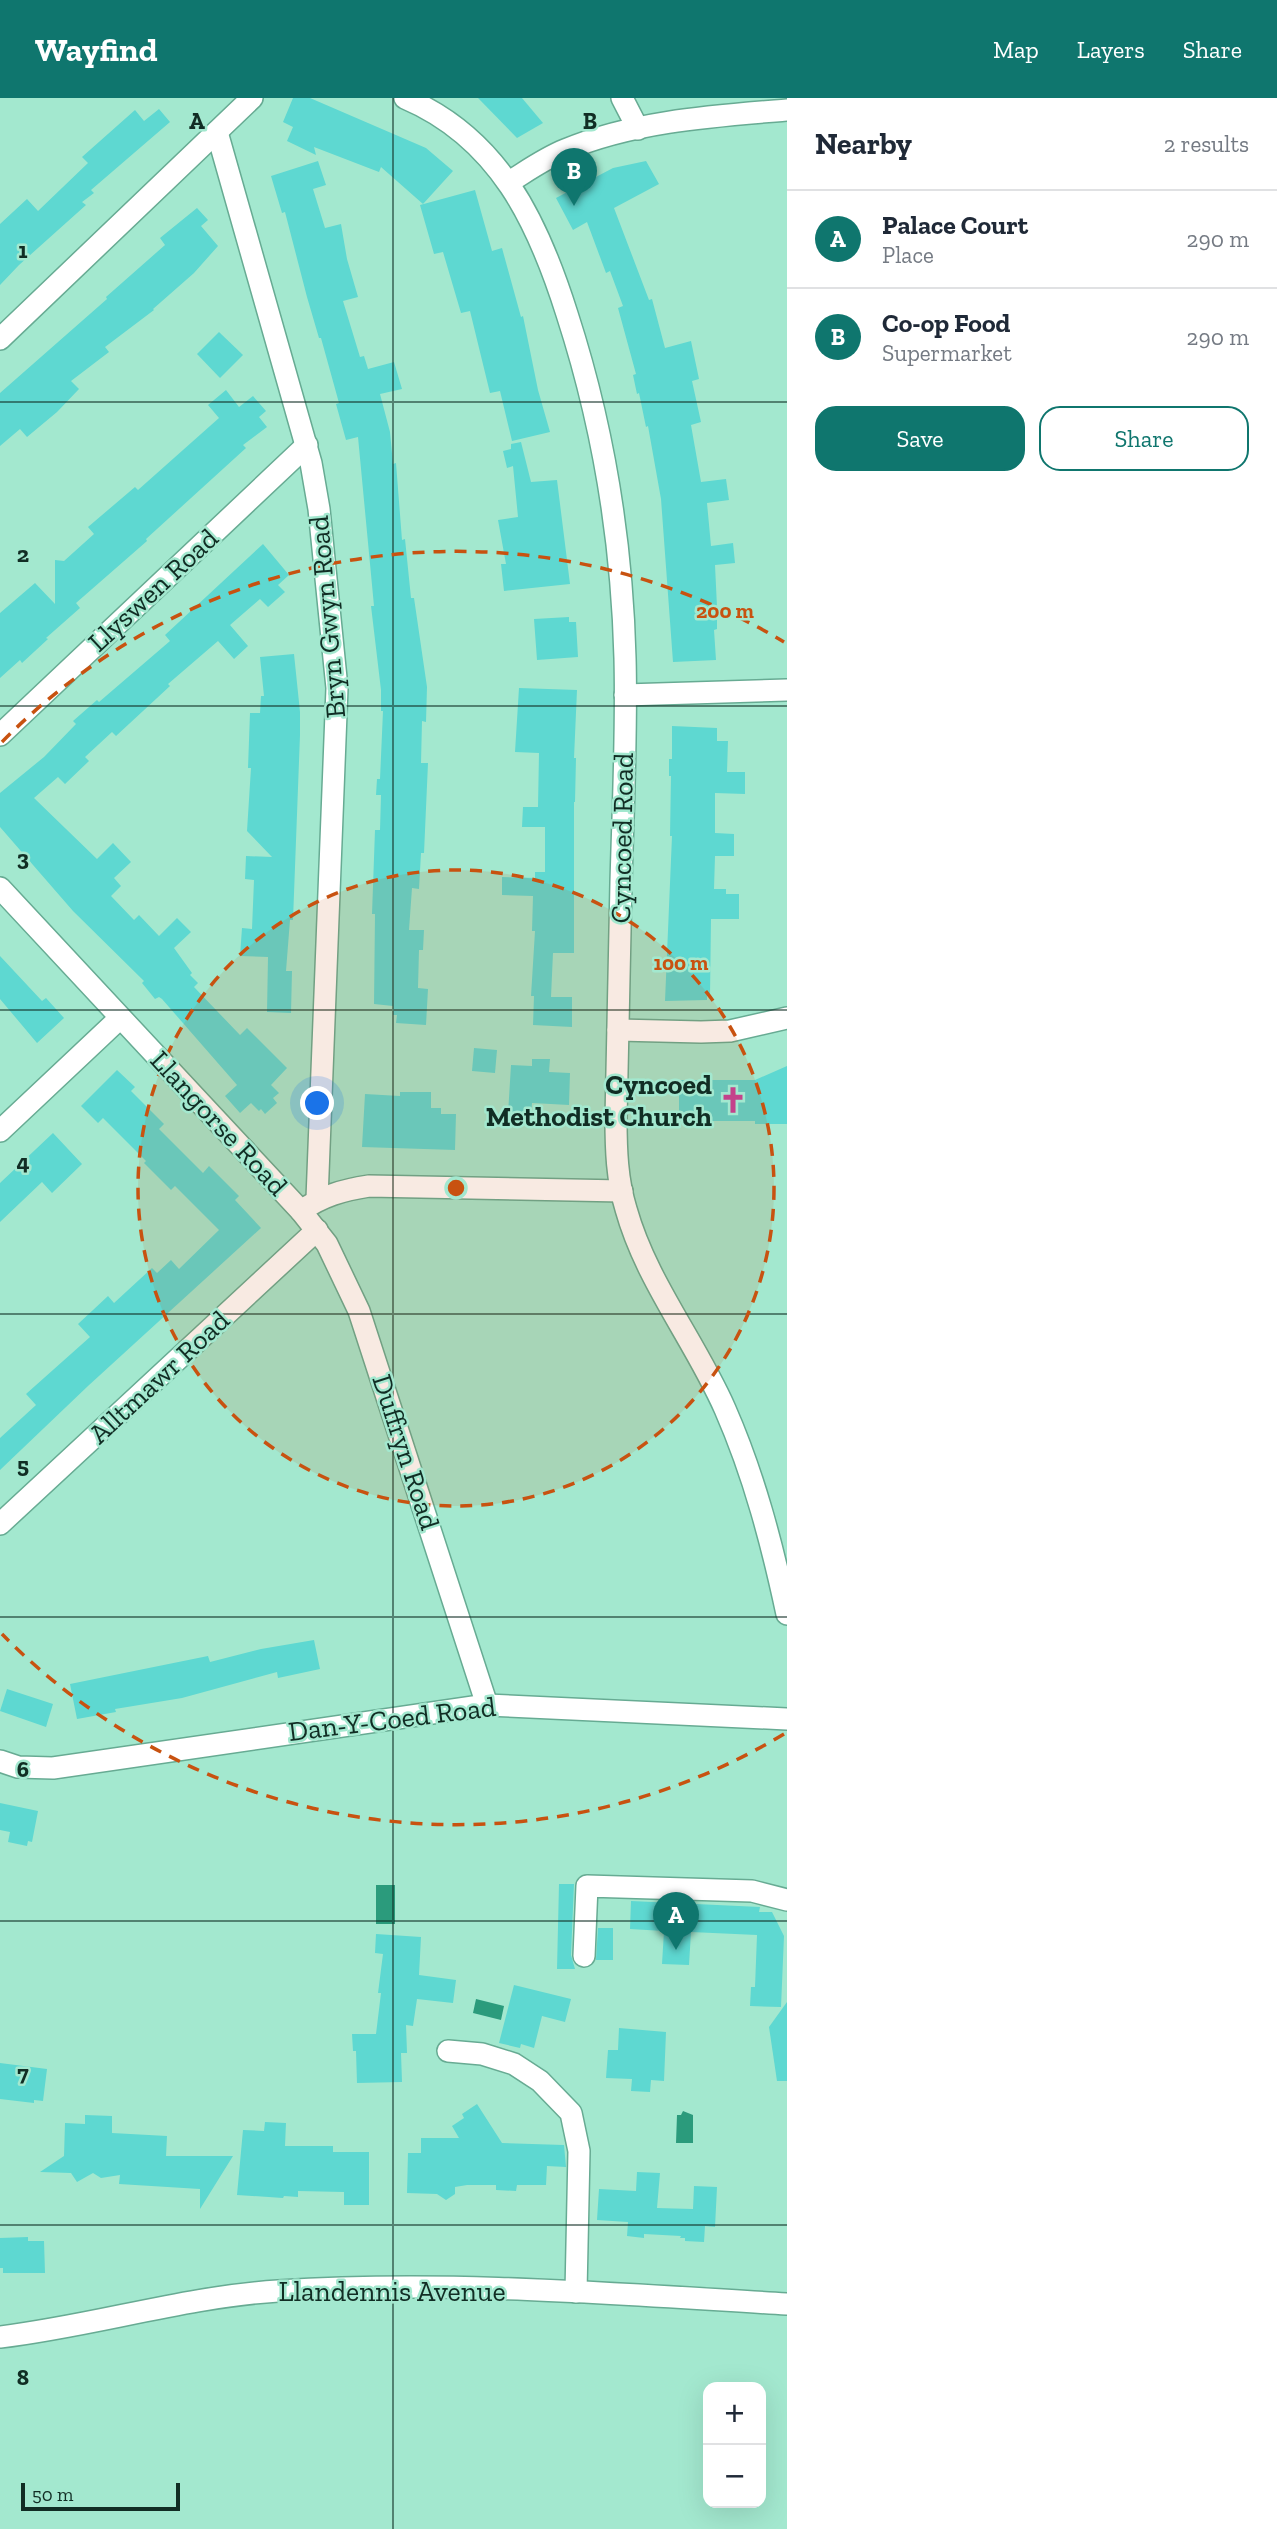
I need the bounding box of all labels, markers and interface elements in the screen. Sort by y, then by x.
text: Wayfind [35,30,158,69]
text: Map [993,35,1039,64]
text: Layers [1077,35,1145,64]
text: Share [1183,35,1242,64]
text: A [189,107,205,135]
text: B [583,107,597,135]
text: Nearby [815,126,912,162]
text: 2 results [1164,130,1249,158]
pin: B [551,148,597,206]
text: Palace Court [882,209,1028,241]
text: A [830,225,846,253]
text: 290 m [1187,225,1249,253]
text: 1 [18,236,28,264]
text: Place [882,241,934,269]
text: Co-op Food [882,307,1010,339]
text: B [831,323,845,351]
text: 290 m [1187,323,1249,351]
text: Supermarket [882,339,1012,367]
button: Save [815,406,1025,471]
button: Share [1039,406,1249,471]
street label: Bryn Gwyn Road [302,514,352,720]
street label: Llyswen Road [81,522,225,658]
text: 2 [17,540,29,568]
text: 200 m [696,598,754,623]
street label: Cyncoed Road [604,752,640,924]
text: 3 [17,844,29,872]
text: 100 m [654,950,709,975]
street label: Llangorse Road [144,1044,294,1202]
place label: Cyncoed Methodist Church [486,1068,712,1133]
church icon: Cyncoed Methodist Church [718,1085,748,1115]
your location [300,1086,334,1120]
text: 4 [16,1148,30,1176]
centre of rings [444,1176,468,1200]
street label: Alltmawr Road [82,1304,236,1450]
street label: Duffryn Road [365,1370,447,1534]
text: 5 [17,1451,29,1479]
street label: Dan-Y-Coed Road [286,1690,498,1748]
text: 6 [17,1755,29,1783]
pin: A [653,1892,699,1950]
text: 7 [17,2059,29,2087]
street label: Llandennis Avenue [278,2275,506,2308]
text: 8 [17,2363,29,2391]
map controls [703,2382,766,2508]
button: + [703,2382,766,2445]
button: − [703,2445,766,2508]
scale bar [21,2480,180,2512]
text: 50 m [32,2483,73,2506]

